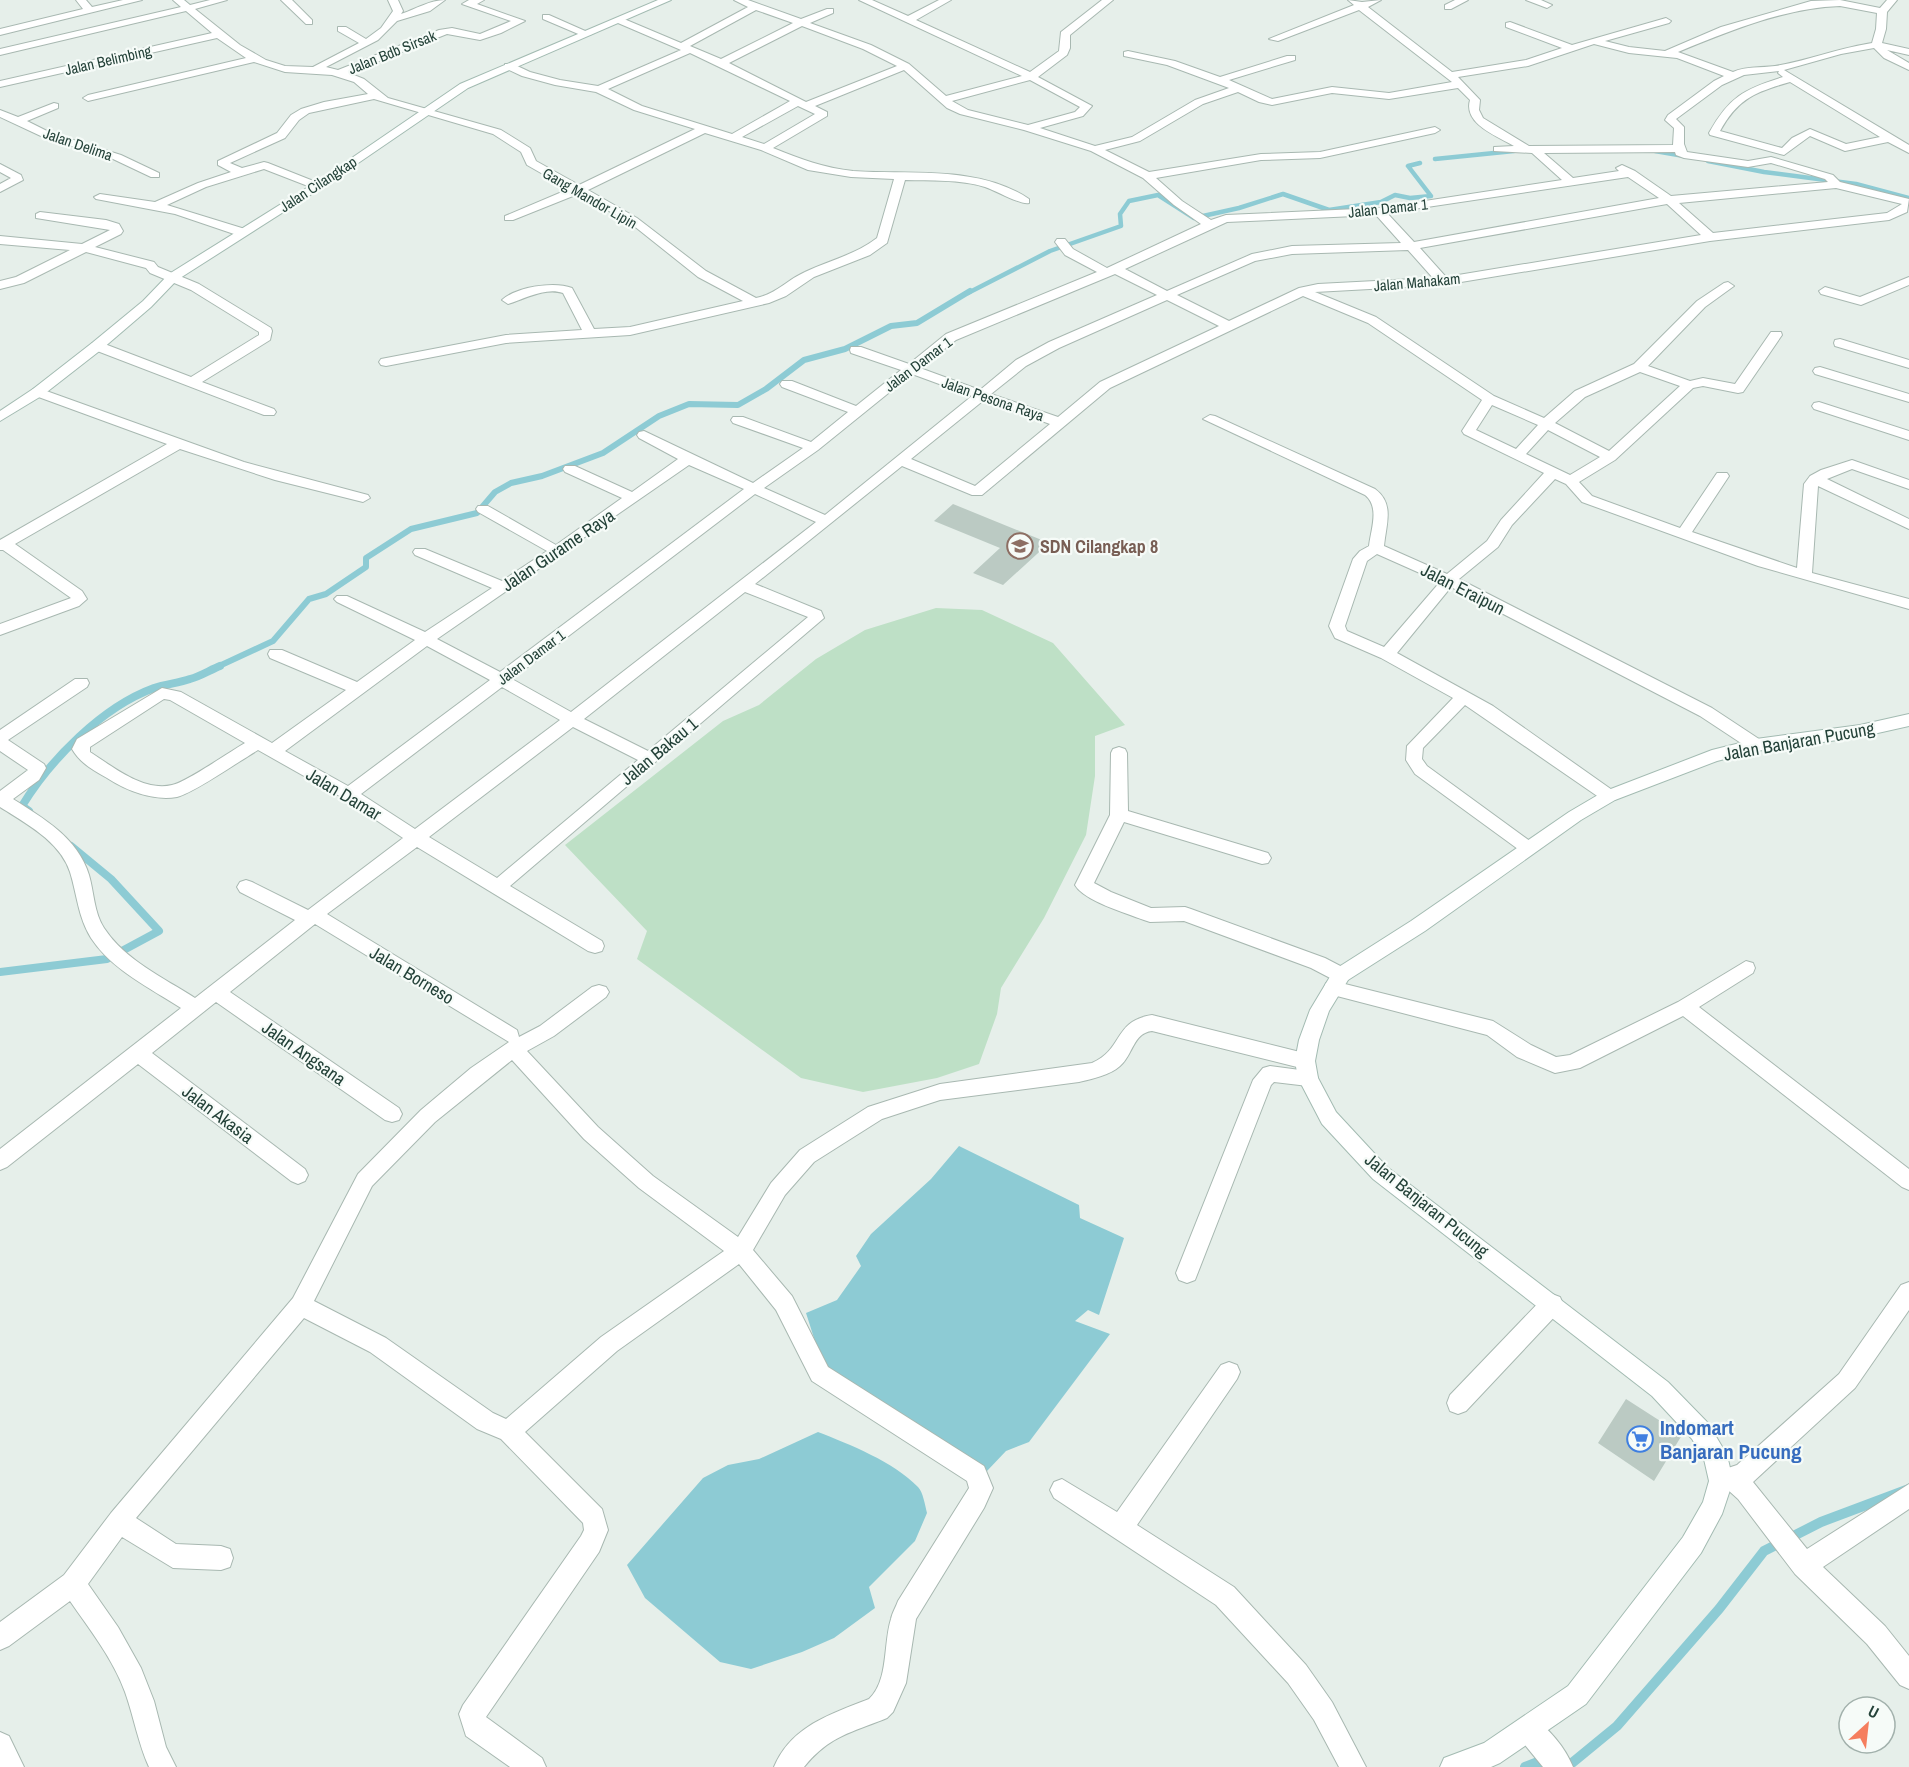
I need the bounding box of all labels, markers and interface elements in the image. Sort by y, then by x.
street label: Jalan Bdb Sirsak [345,25,440,79]
street label: Jalan Belimbing [63,40,153,80]
street label: Jalan Delima [41,122,115,166]
street label: Jalan Cilangkap [275,151,361,217]
street label: Gang Mandor Lipin [539,162,641,234]
street label: Jalan Damar 1 [1347,193,1429,223]
street label: Jalan Mahakam [1373,268,1461,296]
street label: Jalan Damar 1 [880,331,956,396]
street label: Jalan Pesona Raya [939,372,1047,426]
street label: Jalan Gurame Raya [497,503,619,597]
school or university icon: SDN Cilangkap 8 [1005,531,1035,561]
place label: SDN Cilangkap 8 [1040,534,1158,559]
street label: Jalan Eraipun [1417,557,1509,621]
street label: Jalan Damar 1 [493,624,569,689]
street label: Jalan Bakau 1 [615,711,703,791]
street label: Jalan Banjaran Pucung [1722,715,1877,767]
street label: Jalan Damar [302,762,386,826]
street label: Jalan Borneso [365,940,459,1010]
street label: Jalan Angsana [257,1015,351,1091]
street label: Jalan Akasia [177,1079,259,1149]
street label: Jalan Banjaran Pucung [1360,1147,1495,1263]
place label: Indomart Banjaran Pucung [1660,1413,1802,1466]
supermarket icon: Indomart Banjaran Pucung [1625,1424,1655,1454]
north arrow [1837,1695,1897,1755]
text: U [1865,1700,1883,1724]

